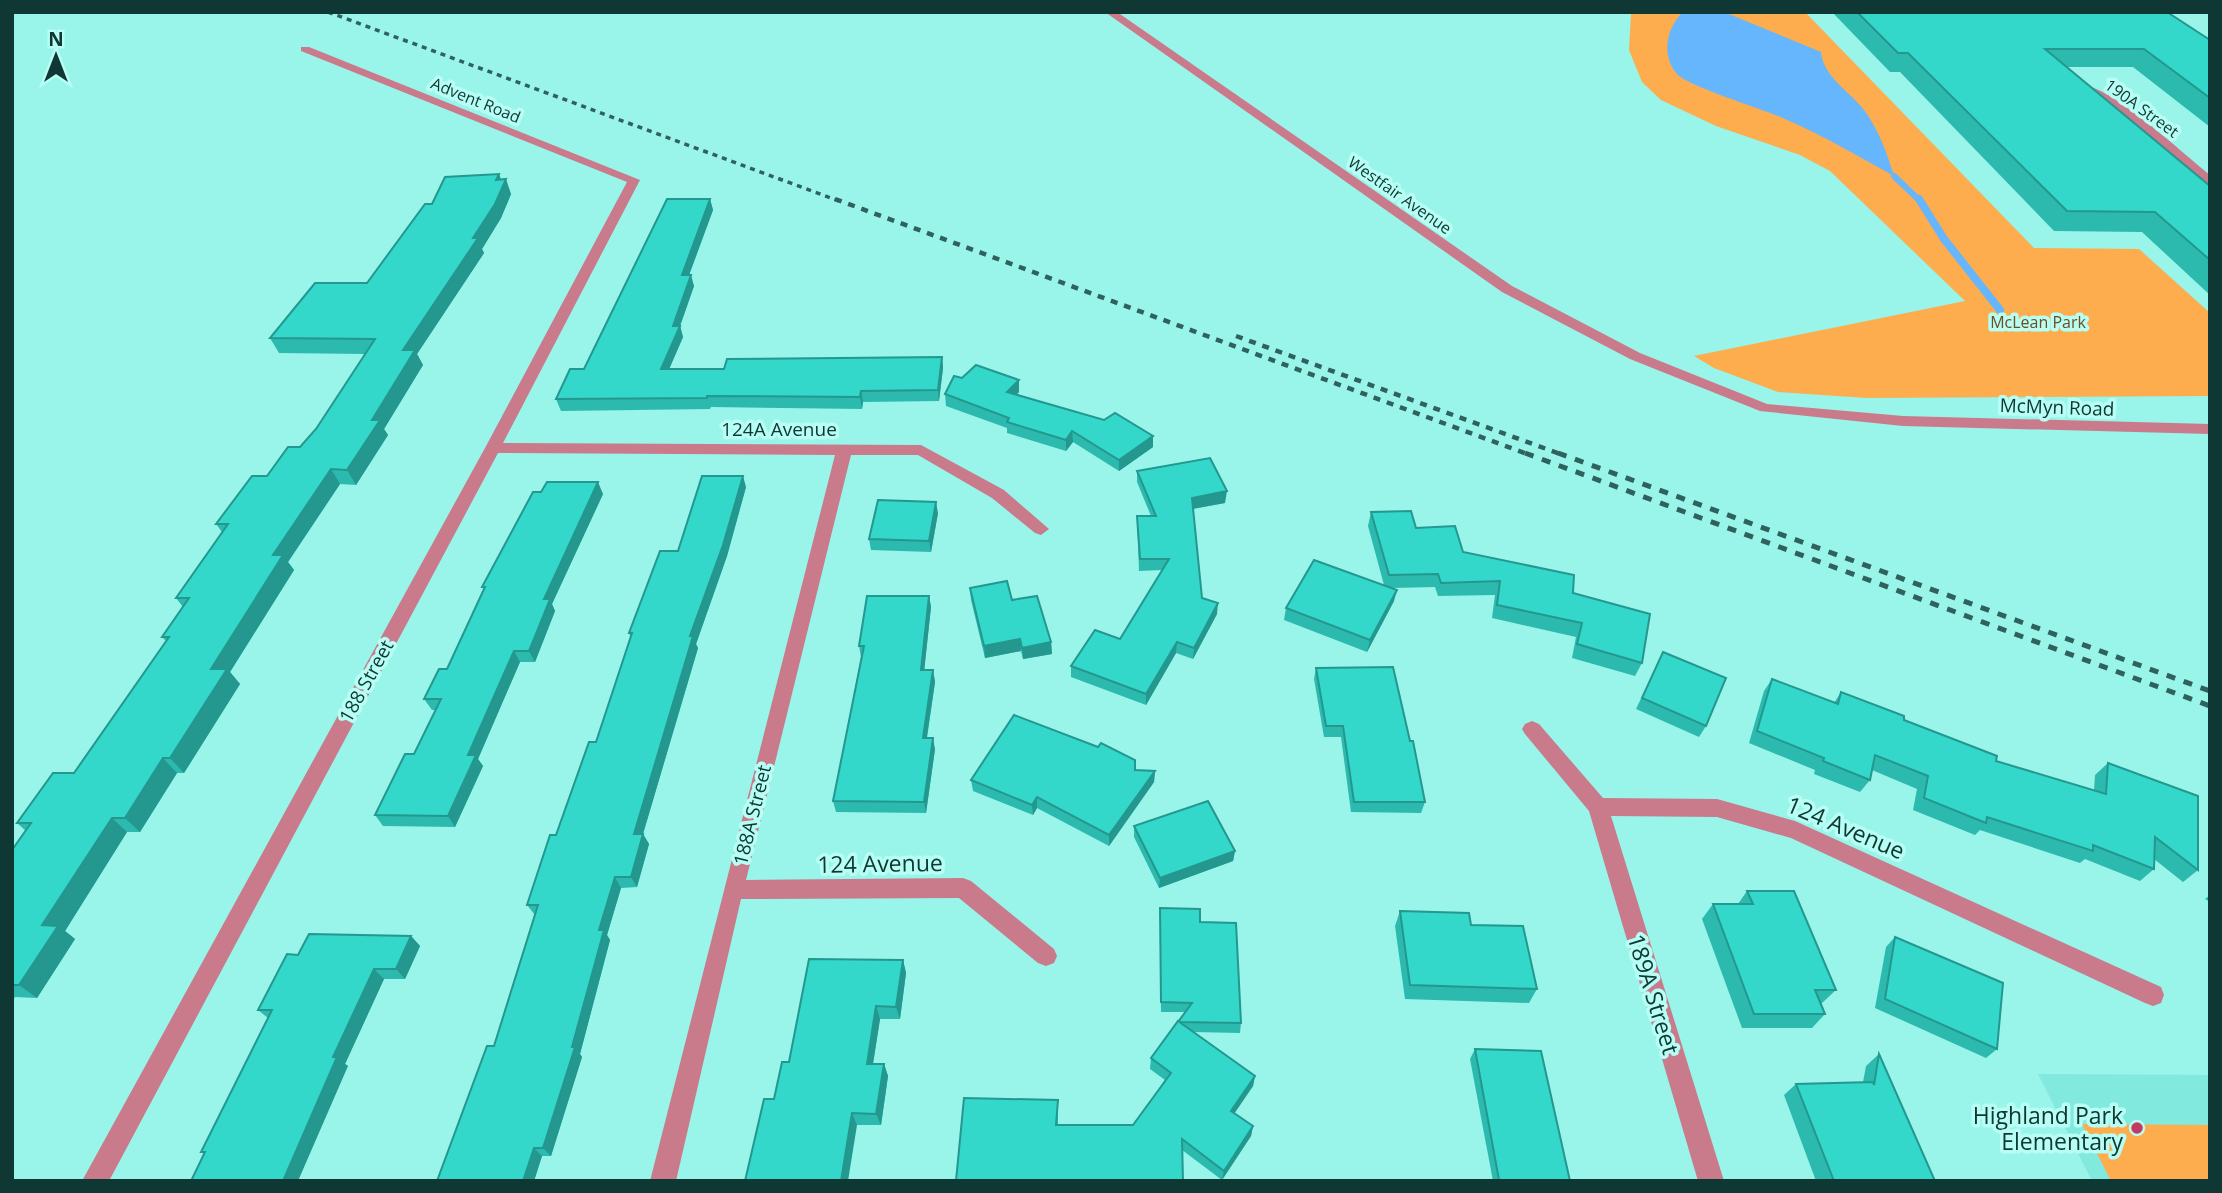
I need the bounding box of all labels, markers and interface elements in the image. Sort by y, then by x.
north arrow [21,21,91,91]
text: N [48,26,64,52]
street label: Advent Road [428,72,524,128]
street label: 190A Street [2101,74,2184,142]
street label: Westfair Avenue [1344,151,1456,239]
park label: McLean Park [1990,311,2086,333]
street label: McMyn Road [1999,392,2115,422]
street label: 124A Avenue [721,416,837,442]
street label: 188 Street [333,635,399,727]
street label: 188A Street [727,762,777,868]
street label: 124 Avenue [1782,788,1910,866]
street label: 124 Avenue [817,846,943,880]
street label: 189A Street [1621,930,1687,1058]
place label: Highland Park Elementary [1973,1099,2123,1157]
marker: Highland Park Elementary [2129,1120,2145,1136]

